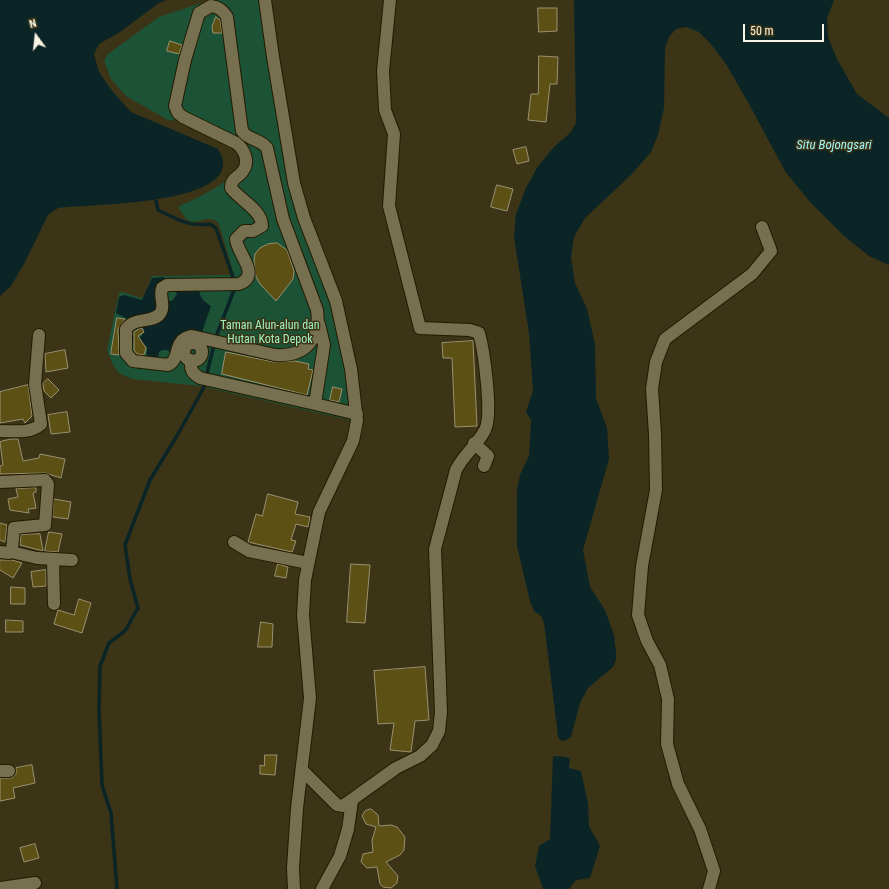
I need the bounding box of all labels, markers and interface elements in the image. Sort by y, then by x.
north arrow [16,16,56,56]
scale bar [745,16,826,42]
text: N [28,17,38,31]
text: 50 m [750,24,774,38]
water label: Situ Bojongsari [796,138,872,154]
park label: Taman Alun-alun dan Hutan Kota Depok [220,319,320,347]

